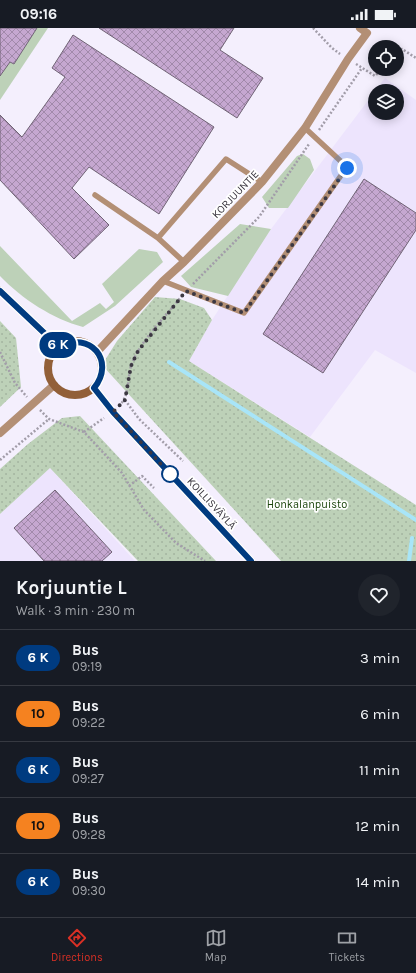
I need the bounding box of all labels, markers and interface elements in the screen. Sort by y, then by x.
text: 09:16 [20,5,57,23]
map controls [368,40,404,120]
button: locate [368,40,404,76]
button: layers [368,84,404,120]
your location [337,158,357,178]
street label: KORJUUNTIE [209,168,261,221]
line badge: 6 K [35,332,81,358]
text: 6 K [47,336,69,353]
unlabelled marker [161,465,179,483]
street label: KOILLISVÄYLÄ [184,474,240,532]
park label: Honkalanpuisto [267,498,347,511]
button: heart [358,574,400,616]
text: Korjuuntie L [16,577,127,599]
text: Walk · 3 min · 230 m [16,603,135,618]
text: Bus [72,641,99,659]
text: 6 K [27,649,49,666]
text: 3 min [360,649,400,667]
text: 09:19 [72,659,102,674]
text: Bus [72,697,99,715]
text: 10 [31,705,45,722]
text: 6 min [360,705,400,723]
text: 09:22 [72,715,105,730]
text: Bus [72,753,99,771]
text: 6 K [27,761,49,778]
text: 11 min [359,761,400,779]
text: 09:27 [72,771,104,786]
text: Bus [72,809,99,827]
text: 10 [31,817,45,834]
text: 12 min [355,817,400,835]
text: 09:28 [72,827,106,842]
text: Bus [72,865,99,883]
text: 6 K [27,873,49,890]
text: 14 min [356,873,400,891]
text: 09:30 [72,883,106,898]
tab: Directions [51,927,103,964]
tab: Map [205,927,227,964]
tab: Tickets [329,927,365,964]

